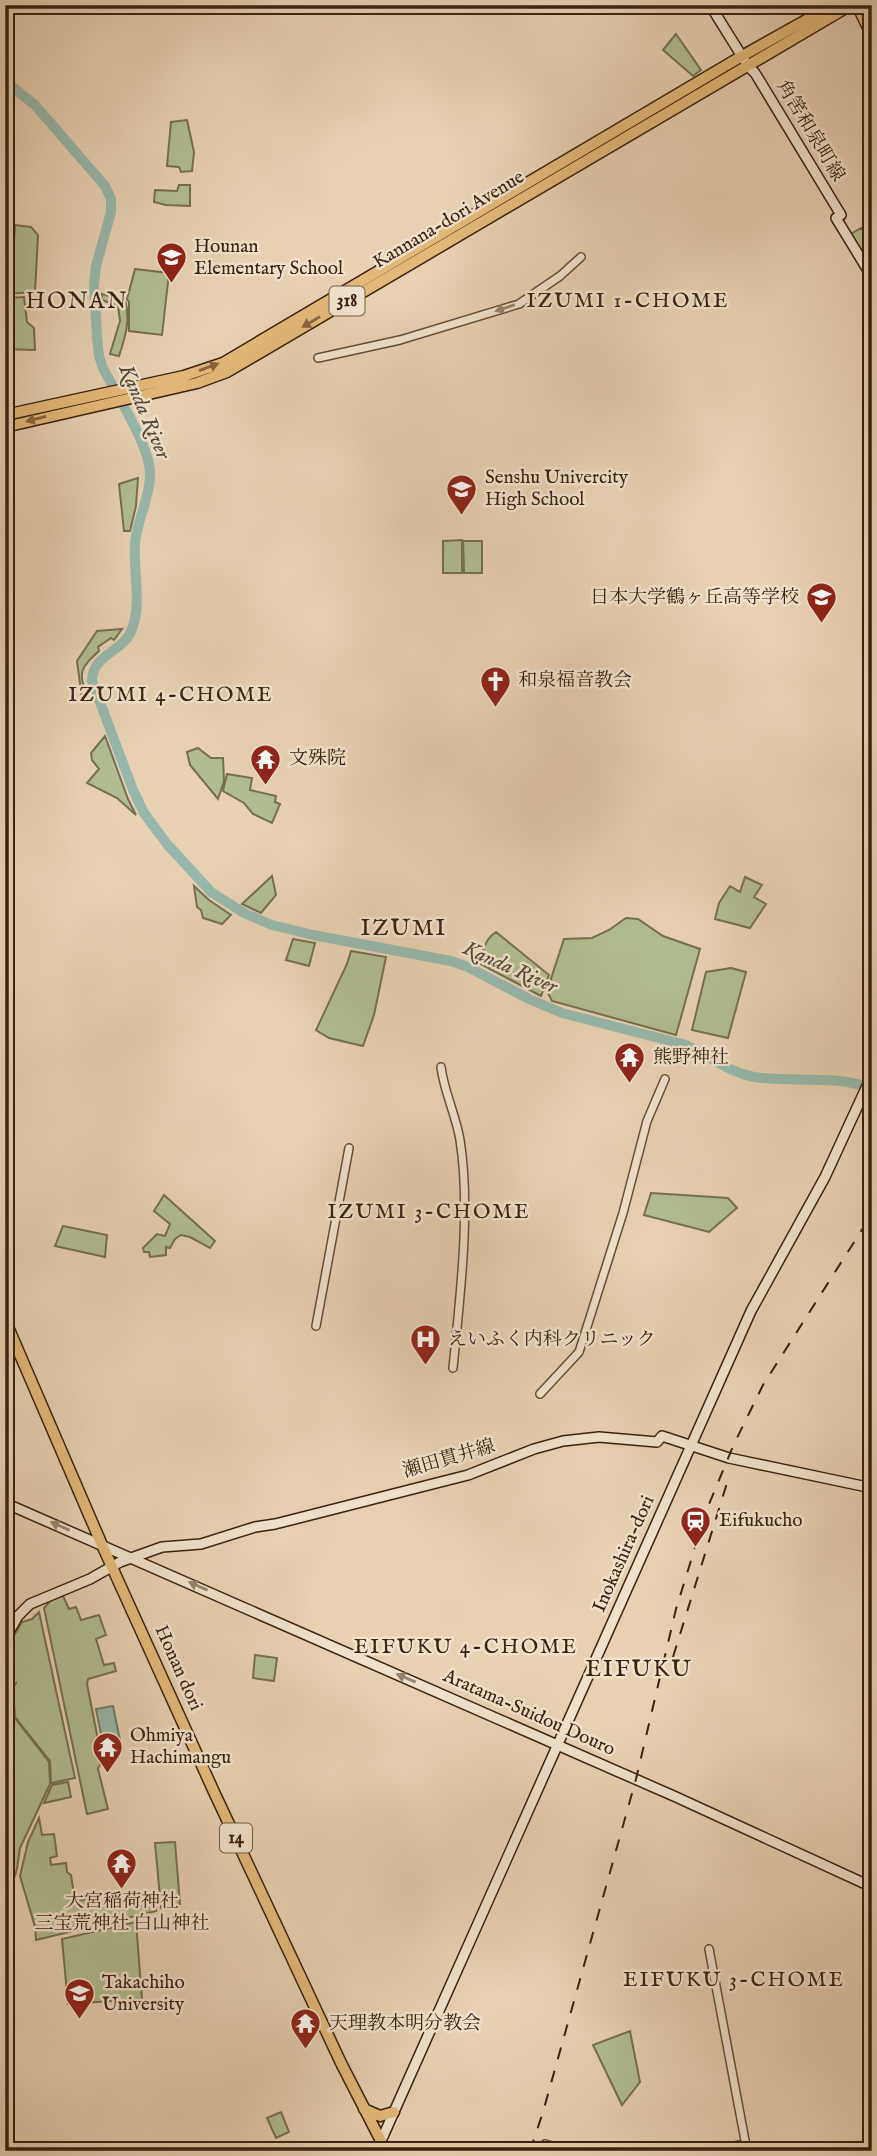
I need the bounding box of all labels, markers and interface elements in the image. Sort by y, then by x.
street label: 角筈和泉町線 [770,76,850,186]
street label: Kannana-dori Avenue [369,165,529,275]
place label: Hounan Elementary School [194,235,344,281]
school or university icon: Hounan Elementary School [154,241,188,285]
road number: 318 [330,286,364,316]
district label: HONAN [25,287,129,316]
district label: IZUMI 1-CHOME [527,288,729,315]
one-way arrow [495,303,516,314]
one-way arrow [302,316,321,329]
water label: Kanda River [112,360,176,464]
one-way arrow [198,362,219,373]
one-way arrow [25,414,47,425]
place label: Senshu Univercity High School [485,466,629,512]
school or university icon: Senshu Univercity High School [445,472,479,516]
school or university icon: 日本大学鶴ヶ丘高等学校 [805,581,839,625]
place label: 日本大学鶴ヶ丘高等学校 [590,586,799,610]
church icon: 和泉福音教会 [478,664,512,708]
place label: 和泉福音教会 [518,669,632,693]
district label: IZUMI 4-CHOME [68,682,274,709]
temple icon: 文殊院 [249,742,283,786]
place label: 文殊院 [289,747,346,771]
district label: IZUMI [360,914,448,943]
water label: Kanda River [458,935,562,1001]
temple icon: 熊野神社 [613,1041,647,1085]
place label: 熊野神社 [653,1046,729,1070]
district label: IZUMI 3-CHOME [328,1199,530,1226]
hospital icon: えいふく内科クリニック [408,1323,442,1367]
place label: えいふく内科クリニック [448,1328,656,1352]
street label: 瀬田貫井線 [400,1434,498,1484]
street label: Inokashira-dori [588,1492,660,1616]
station icon: Eifukucho [679,1504,713,1548]
place label: Eifukucho [719,1509,802,1533]
one-way arrow [49,1520,70,1531]
one-way arrow [188,1580,208,1592]
street label: Honan dori [148,1621,208,1715]
district label: EIFUKU 4-CHOME [354,1634,578,1661]
district label: EIFUKU [585,1655,693,1684]
street label: Aratama-Suidou Douro [438,1664,619,1762]
one-way arrow [396,1672,416,1684]
place label: Ohmiya Hachimangu [130,1724,231,1770]
temple icon: Ohmiya Hachimangu [90,1730,124,1774]
road number: 14 [220,1824,252,1852]
temple icon: 大宮稲荷神社 三宝荒神社 白山神社 [105,1846,139,1890]
place label: 大宮稲荷神社 三宝荒神社 白山神社 [34,1890,210,1936]
district label: EIFUKU 3-CHOME [623,1967,845,1994]
place label: Takachiho University [102,1971,185,2017]
school or university icon: Takachiho University [62,1977,96,2021]
temple icon: 天理教本明分教会 [289,2007,323,2051]
place label: 天理教本明分教会 [329,2012,481,2036]

